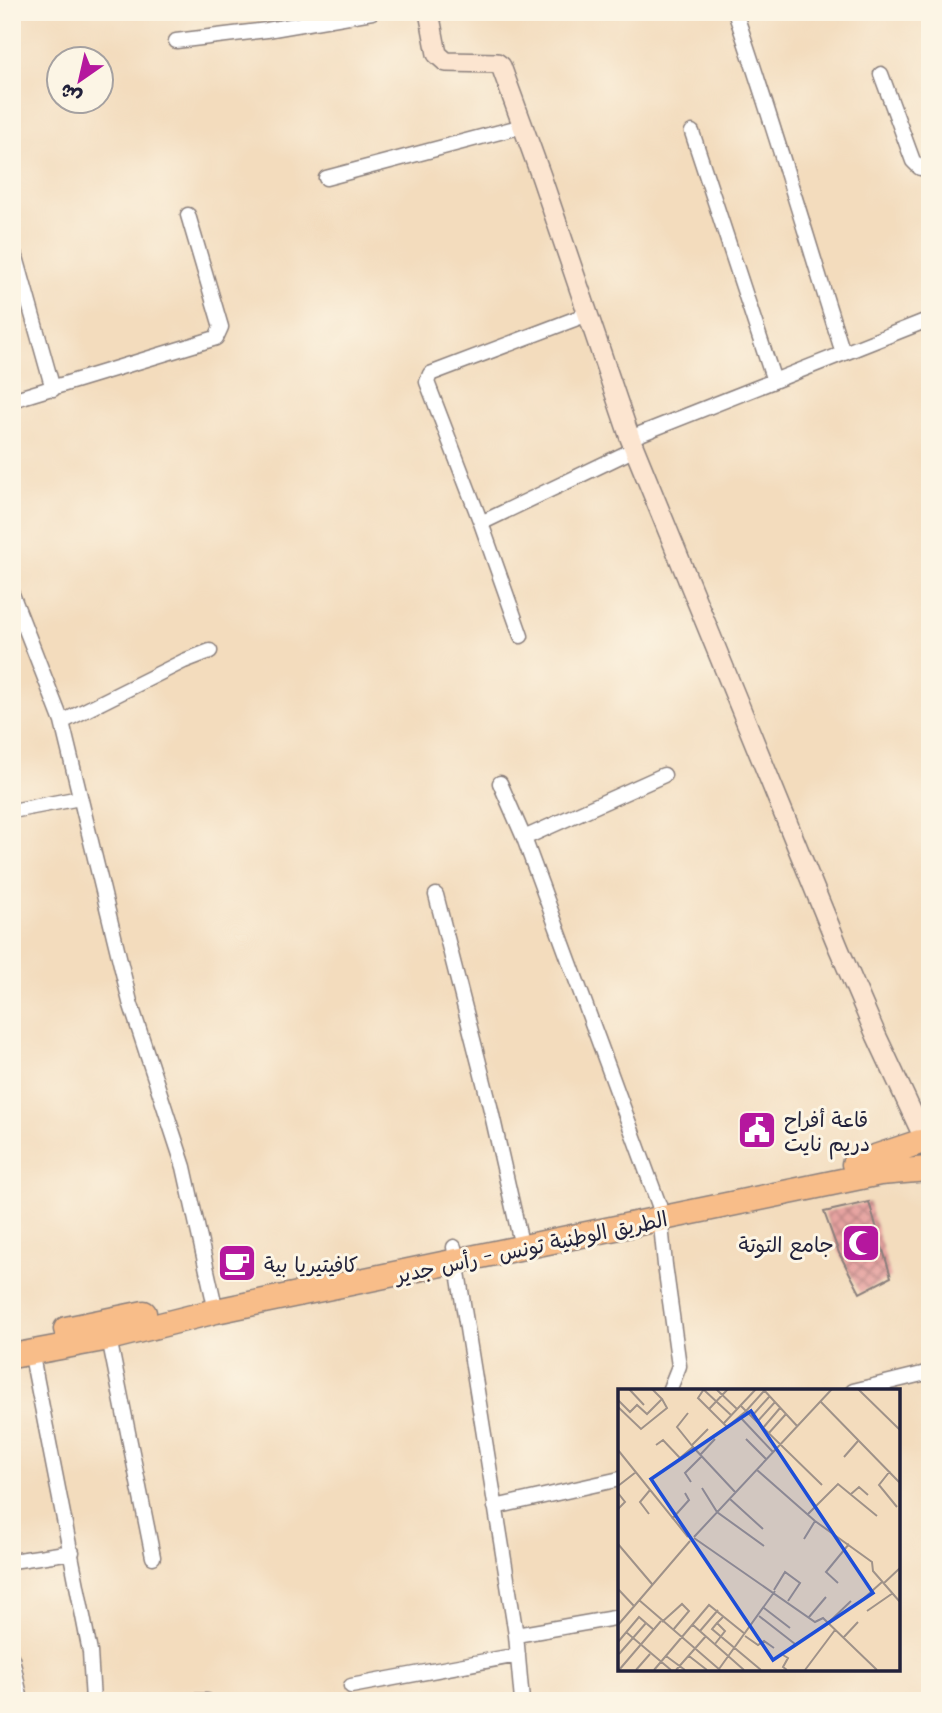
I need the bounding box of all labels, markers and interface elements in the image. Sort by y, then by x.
north arrow [46,46,116,116]
text: ش [54,78,86,111]
place label: قاعة أفراح دريم نايت [784,1105,870,1160]
public building icon: قاعة أفراح دريم نايت [736,1109,778,1151]
street label: الطريق الوطنية تونس - رأس جدير [390,1204,670,1289]
mosque icon: جامع التوتة [840,1222,882,1264]
place label: جامع التوتة [738,1230,834,1260]
cafe icon: كافيتيريا بية [216,1242,258,1284]
place label: كافيتيريا بية [264,1250,358,1278]
inset map [618,1389,900,1671]

